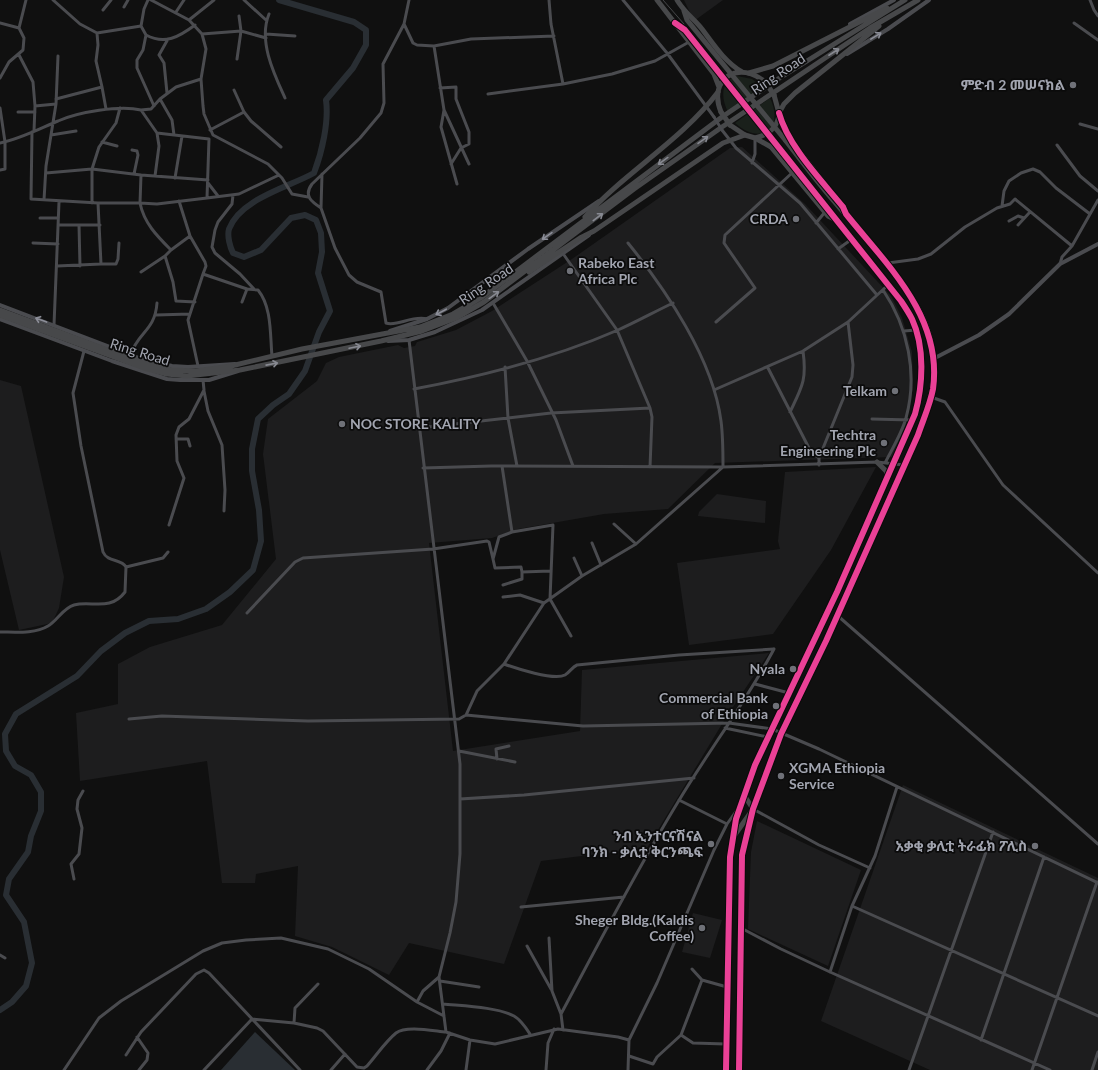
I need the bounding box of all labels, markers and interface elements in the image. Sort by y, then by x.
one-way arrow [870,31,882,39]
one-way arrow [828,48,839,56]
street label: Ring Road [747,49,808,98]
place label: ምድብ 2 መሠናክል [961,76,1066,93]
marker: ምድብ 2 መሠናክል [1068,80,1078,90]
one-way arrow [697,136,708,144]
one-way arrow [658,157,669,166]
place label: CRDA [750,210,788,227]
one-way arrow [592,213,603,222]
marker: CRDA [791,214,801,224]
one-way arrow [541,232,552,240]
place label: Rabeko East Africa Plc [577,254,655,287]
street label: Ring Road [455,259,516,308]
marker: Rabeko East Africa Plc [565,266,575,276]
one-way arrow [488,291,499,299]
one-way arrow [436,308,448,316]
one-way arrow [35,315,47,323]
street label: Ring Road [108,334,172,369]
one-way arrow [348,343,361,351]
one-way arrow [265,360,278,368]
place label: Telkam [843,382,887,399]
marker: Telkam [890,386,900,396]
place label: NOC STORE KALITY [350,415,481,432]
marker: NOC STORE KALITY [337,419,347,429]
place label: Techtra Engineering Plc [780,426,876,459]
marker: Techtra Engineering Plc [879,438,889,448]
place label: Nyala [749,660,785,677]
marker: Nyala [788,664,798,674]
place label: Commercial Bank of Ethiopia [659,689,769,722]
marker: Commercial Bank of Ethiopia [771,701,781,711]
place label: XGMA Ethiopia Service [789,759,885,792]
marker: XGMA Ethiopia Service [776,771,786,781]
place label: ንብ ኢንተርናሽናል ባንክ - ቃሊቲ ቅርንጫፍ [581,827,704,860]
place label: አቃቂ ቃሊቲ ትራፊክ ፖሊስ [896,837,1027,854]
marker: ንብ ኢንተርናሽናል ባንክ - ቃሊቲ ቅርንጫፍ [706,839,716,849]
marker: አቃቂ ቃሊቲ ትራፊክ ፖሊስ [1030,841,1040,851]
place label: Sheger Bldg.(Kaldis Coffee) [575,911,694,944]
marker: Sheger Bldg.(Kaldis Coffee) [697,923,707,933]

